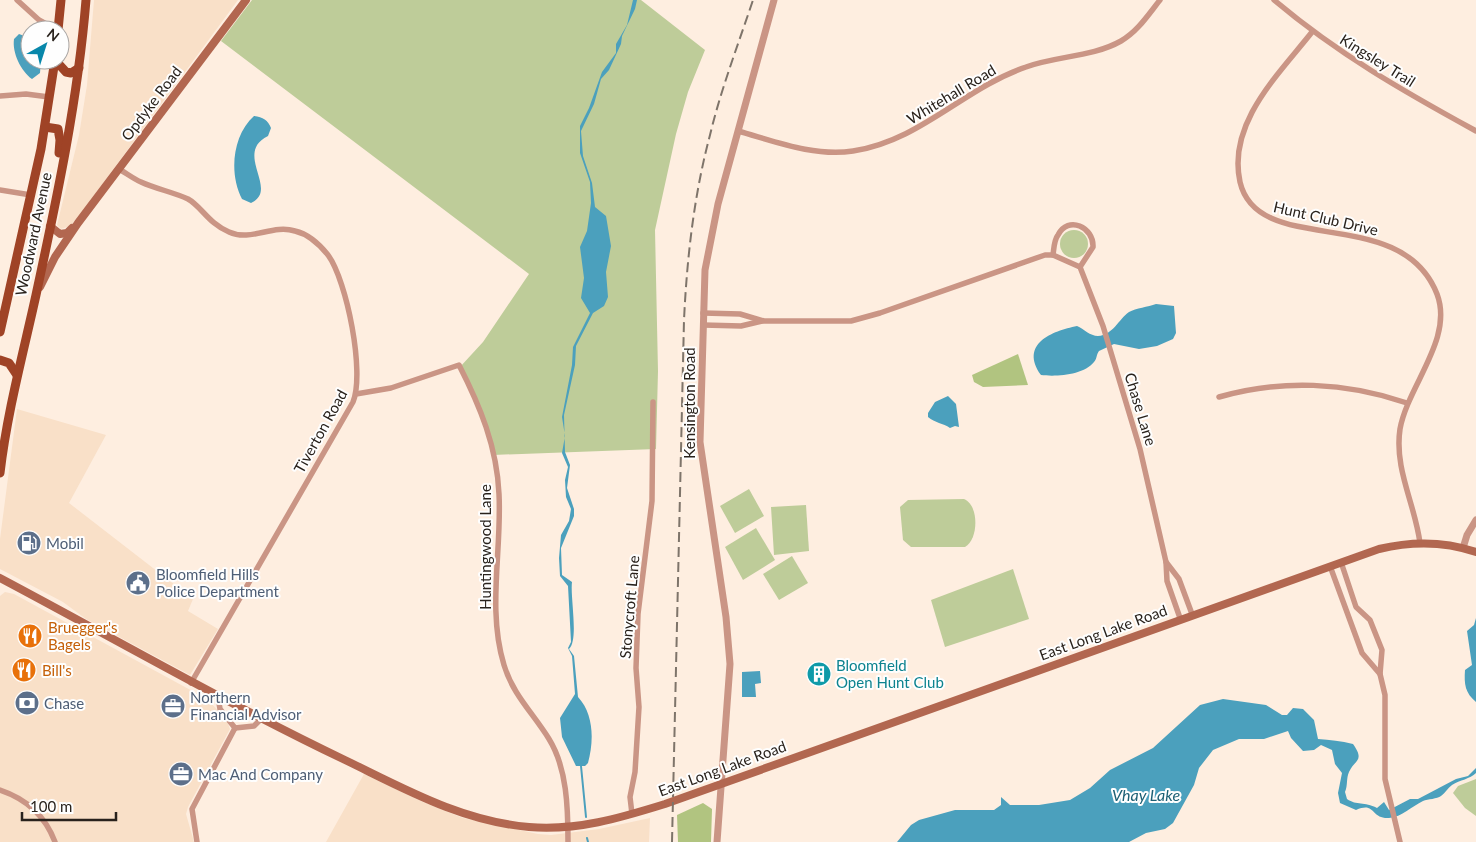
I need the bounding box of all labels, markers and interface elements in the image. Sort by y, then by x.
north arrow [20,20,70,70]
text: N [44,25,63,45]
street label: Kingsley Trail [1337,30,1419,90]
street label: Whitehall Road [903,60,999,128]
street label: Opdyke Road [117,62,185,144]
street label: Woodward Avenue [11,171,55,297]
street label: Hunt Club Drive [1272,197,1380,239]
street label: Kensington Road [680,347,698,459]
street label: Chase Lane [1121,370,1161,448]
street label: Tiverton Road [290,386,350,476]
street label: Huntingwood Lane [476,484,494,610]
fuel station icon: Mobil [16,530,42,556]
place label: Mobil [46,534,84,552]
street label: Stonycroft Lane [616,555,642,659]
place label: Bloomfield Hills Police Department [156,565,279,600]
public building icon: Bloomfield Hills Police Department [125,570,151,596]
street label: East Long Lake Road [1037,600,1169,664]
place label: Bruegger's Bagels [48,618,118,653]
restaurant icon: Bruegger's Bagels [17,623,43,649]
place label: Bloomfield Open Hunt Club [836,656,944,691]
restaurant icon: Bill's [11,657,37,683]
place label: Bill's [42,661,72,679]
building icon: Bloomfield Open Hunt Club [806,661,832,687]
place label: Northern Financial Advisor [190,688,302,723]
bank icon: Chase [14,690,40,716]
office icon: Northern Financial Advisor [160,693,186,719]
place label: Chase [44,694,84,712]
street label: East Long Lake Road [656,736,788,800]
office icon: Mac And Company [168,761,194,787]
place label: Mac And Company [198,765,323,783]
water label: Vhay Lake [1112,785,1180,804]
scale bar [22,790,116,822]
text: 100 m [30,797,72,815]

